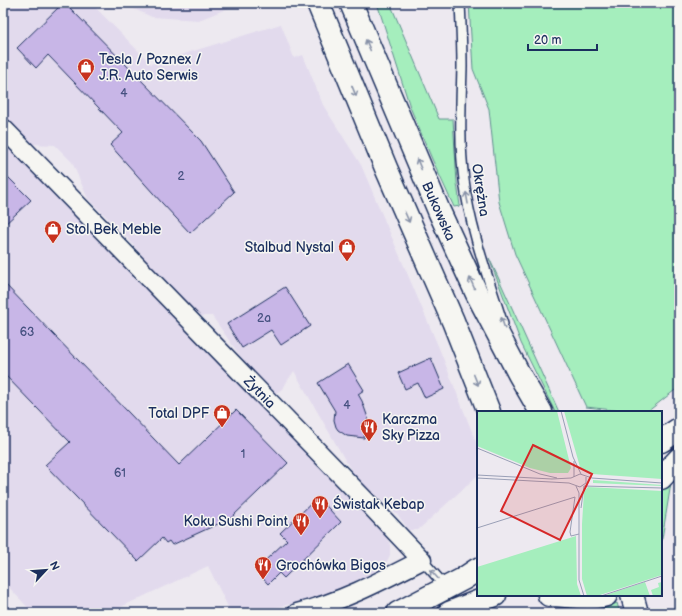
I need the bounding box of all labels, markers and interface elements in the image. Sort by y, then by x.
scale bar [528,26,597,52]
text: 20 m [534,33,561,48]
one-way arrow [364,39,372,51]
place label: Tesla / Poznex / J.R. Auto Serwis [99,51,201,84]
shop icon: Tesla / Poznex / J.R. Auto Serwis [76,57,96,82]
one-way arrow [350,84,358,96]
house number: 4 [120,86,128,101]
one-way arrow [415,159,423,171]
street label: Okrężna [468,162,493,218]
house number: 2 [177,169,185,184]
street label: Bukowska [418,179,459,243]
one-way arrow [463,192,471,205]
one-way arrow [404,210,411,222]
shop icon: Stol Bek Meble [43,219,63,244]
place label: Stol Bek Meble [66,221,161,238]
shop icon: Stalbud Nystal [337,237,357,262]
place label: Stalbud Nystal [245,239,334,256]
one-way arrow [467,278,475,290]
house number: 2a [257,311,271,326]
one-way arrow [498,317,506,329]
house number: 63 [20,325,34,340]
street label: Żytnia [240,371,280,412]
one-way arrow [472,373,480,385]
house number: 4 [343,398,351,413]
shop icon: Total DPF [212,403,232,428]
place label: Total DPF [148,405,210,422]
place label: Karczma Sky Pizza [382,411,440,444]
inset map [477,411,662,596]
restaurant icon: Karczma Sky Pizza [359,417,379,442]
house number: 1 [241,447,245,462]
house number: 61 [114,466,126,481]
restaurant icon: Świstak Kebap [310,494,330,519]
place label: Świstak Kebap [333,495,425,513]
restaurant icon: Koku Sushi Point [291,511,311,536]
place label: Koku Sushi Point [183,513,289,530]
north arrow [26,550,66,590]
restaurant icon: Grochówka Bigos [253,555,273,580]
place label: Grochówka Bigos [276,557,386,574]
text: N [47,559,62,572]
one-way arrow [429,569,438,579]

